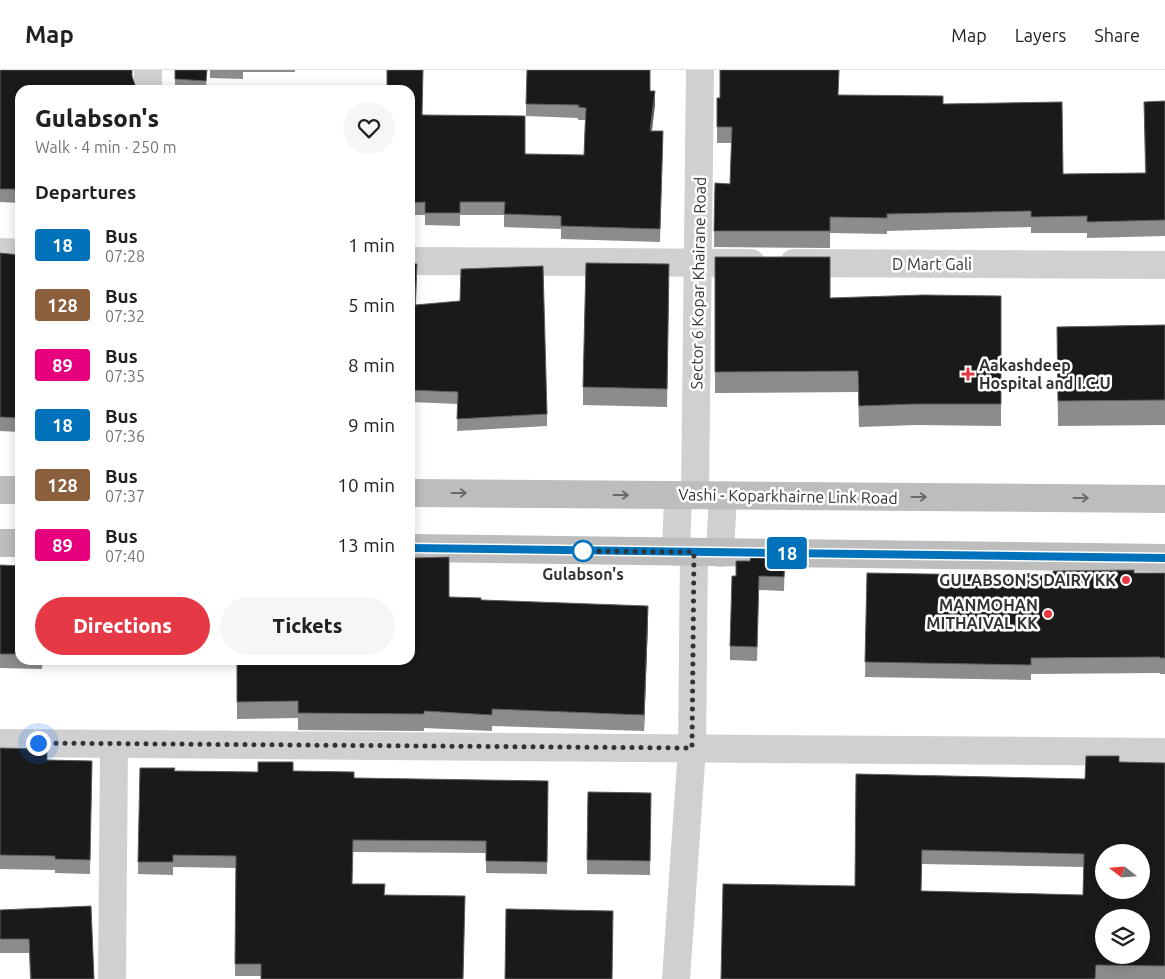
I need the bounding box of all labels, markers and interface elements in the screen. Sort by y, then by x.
text: Map [25,21,74,48]
text: Map [951,25,987,45]
text: Layers [1015,25,1066,45]
text: Share [1094,25,1140,45]
button: heart [343,102,395,154]
text: Gulabson's [35,105,159,132]
text: Walk · 4 min · 250 m [35,138,177,156]
street label: Sector 6 Kopar Khairane Road [687,177,709,389]
text: Departures [35,181,136,203]
text: Bus [105,225,138,247]
text: 1 min [348,234,395,256]
text: 18 [52,235,73,255]
text: 07:28 [105,247,145,265]
street label: D Mart Gali [892,255,972,273]
text: Bus [105,285,138,307]
text: 5 min [348,294,395,316]
text: 128 [47,295,78,315]
text: 07:32 [105,307,145,325]
text: Bus [105,345,138,367]
text: 8 min [348,354,395,376]
text: 89 [52,355,73,375]
place label: Aakashdeep Hospital and I.C.U [979,356,1111,392]
text: 07:35 [105,367,145,385]
marker: Aakashdeep Hospital and I.C.U [961,367,975,381]
text: Bus [105,405,138,427]
text: 9 min [348,414,395,436]
text: 18 [52,415,73,435]
text: 07:36 [105,427,145,445]
text: Bus [105,465,138,487]
text: 10 min [337,474,395,496]
text: 128 [47,475,78,495]
street label: Vashi - Koparkhairne Link Road [678,485,898,507]
text: 07:37 [105,487,145,505]
one-way arrow [450,488,466,498]
one-way arrow [613,490,629,499]
one-way arrow [910,492,927,502]
one-way arrow [1073,494,1089,503]
text: Bus [105,525,138,547]
text: 13 min [337,534,395,556]
text: 89 [52,535,73,555]
line badge: 18 [764,537,810,569]
marker: Gulabson's [572,540,594,562]
text: 18 [777,543,797,563]
text: 07:40 [105,547,145,565]
place label: Gulabson's [542,565,624,583]
place label: GULABSON'S DAIRY KK [939,571,1116,589]
marker: GULABSON'S DAIRY KK [1120,574,1132,586]
place label: MANMOHAN MITHAIVAL KK [926,596,1038,632]
button: Directions [35,597,210,655]
button: Tickets [220,597,395,655]
marker: MANMOHAN MITHAIVAL KK [1042,608,1054,620]
your location [26,731,51,756]
north arrow [1095,844,1150,899]
map controls [1095,844,1150,964]
button: layers [1095,909,1150,964]

